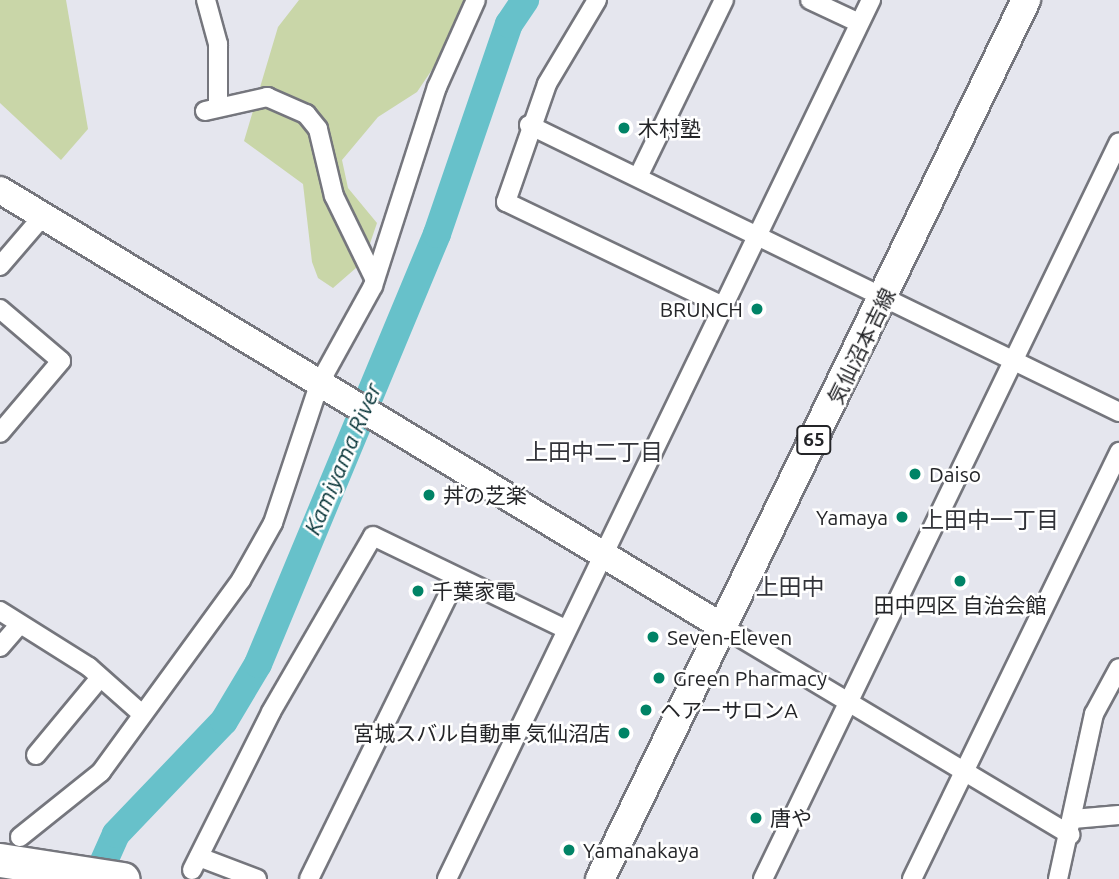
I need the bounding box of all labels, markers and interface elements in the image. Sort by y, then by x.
place label: 木村塾 [638,115,701,141]
marker: 木村塾 [616,120,632,136]
street label: 気仙沼本吉線 [822,284,900,408]
place label: BRUNCH [660,296,743,322]
marker: BRUNCH [749,301,765,317]
water label: Kamiyama River [299,379,387,539]
road number: 65 [795,424,833,456]
district label: 上田中二丁目 [525,438,663,466]
place label: Daiso [929,461,981,487]
marker: Daiso [907,466,923,482]
place label: 丼の芝楽 [443,482,527,508]
marker: 丼の芝楽 [421,487,437,503]
place label: Yamaya [816,504,888,530]
district label: 上田中一丁目 [921,506,1059,534]
marker: Yamaya [894,509,910,525]
district label: 上田中 [756,573,824,601]
marker: 田中四区 自治会館 [952,573,968,589]
place label: 千葉家電 [432,578,516,604]
marker: 千葉家電 [410,583,426,599]
place label: 田中四区 自治会館 [874,592,1046,618]
place label: Seven-Eleven [667,624,792,650]
marker: Seven-Eleven [645,629,661,645]
place label: Green Pharmacy [673,665,827,691]
marker: Green Pharmacy [651,670,667,686]
place label: ヘアーサロンA [660,697,798,723]
marker: ヘアーサロンA [638,702,654,718]
place label: 宮城スバル自動車 気仙沼店 [353,720,610,746]
marker: 宮城スバル自動車 気仙沼店 [616,725,632,741]
place label: 唐や [770,805,812,831]
marker: 唐や [748,810,764,826]
place label: Yamanakaya [583,837,699,863]
marker: Yamanakaya [561,842,577,858]

